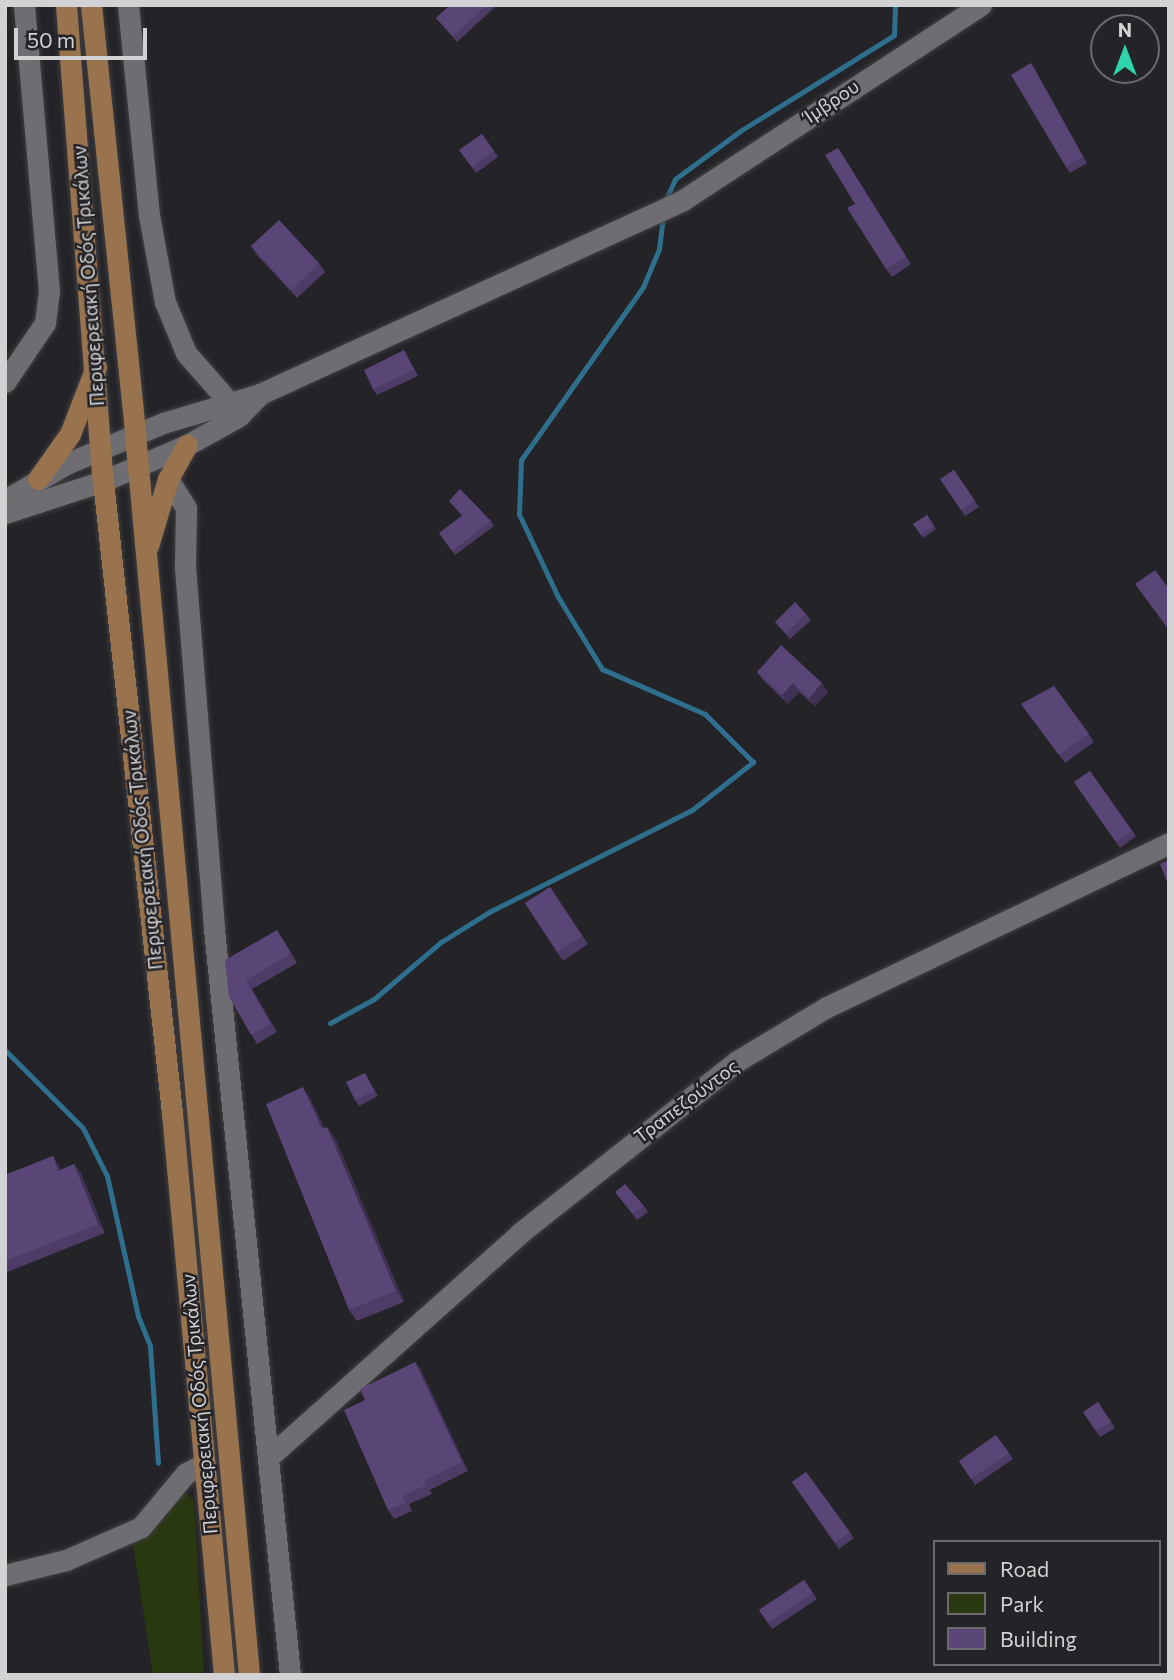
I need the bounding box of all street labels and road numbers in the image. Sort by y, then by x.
street label: Ίμβρου [799,74,863,128]
street label: Περιφερειακή Οδός Τρικάλων [68,145,108,407]
street label: Περιφερειακή Οδός Τρικάλων [117,709,167,971]
street label: Τραπεζούντος [629,1054,743,1148]
street label: Περιφερειακή Οδός Τρικάλων [176,1273,222,1535]

